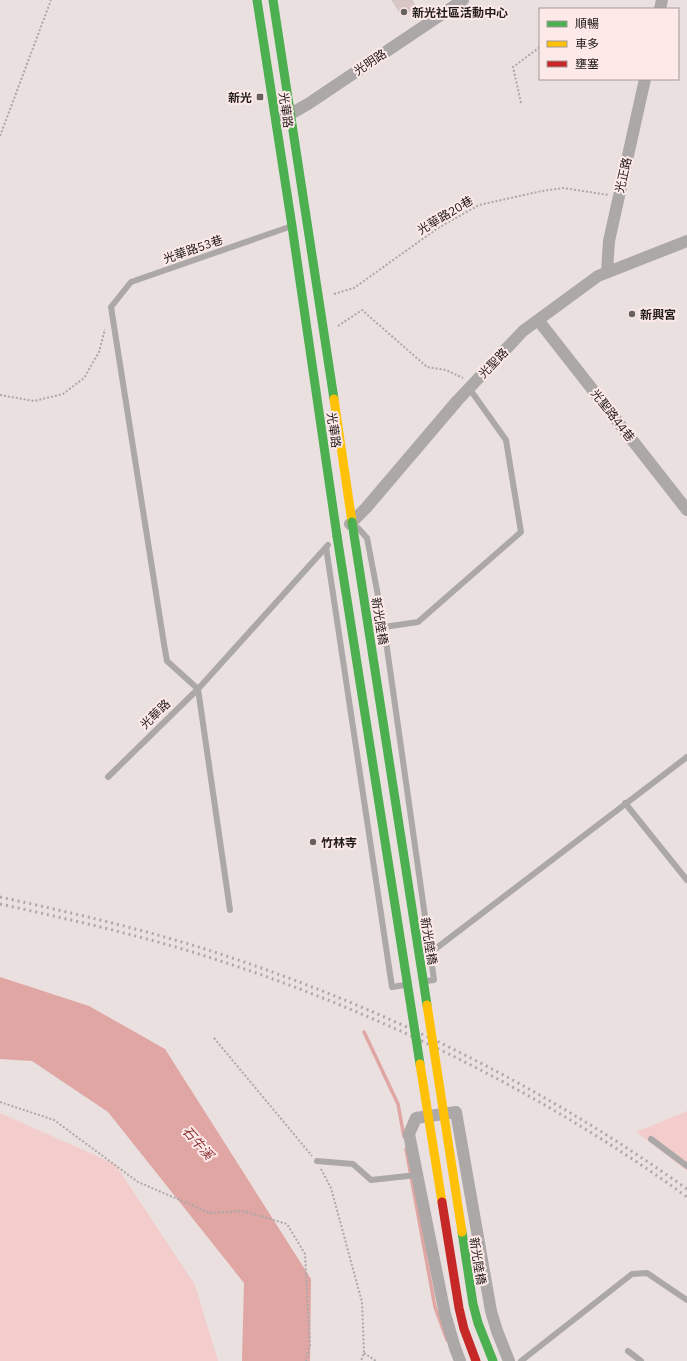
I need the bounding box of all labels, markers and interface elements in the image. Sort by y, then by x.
place label: 新光社區活動中心 [412,5,508,20]
marker: 新光社區活動中心 [399,7,409,17]
legend [539,8,679,80]
text: 順暢 [575,16,599,31]
text: 車多 [575,36,599,51]
street label: 光明路 [351,46,389,78]
text: 壅塞 [575,56,599,71]
place label: 新光 [228,90,252,105]
street label: 光華路 [276,91,296,129]
marker: 新光 [255,92,265,102]
street label: 光正路 [612,156,634,194]
street label: 光華路20巷 [414,193,476,237]
street label: 光華路53巷 [161,232,225,266]
place label: 新興宮 [640,307,676,322]
marker: 新興宮 [627,309,637,319]
street label: 光聖路 [475,345,511,381]
street label: 光聖路44巷 [588,386,638,444]
street label: 光華路 [324,411,344,449]
street label: 新光陸橋 [369,596,391,646]
street label: 光華路 [137,696,173,732]
place label: 竹林寺 [321,835,357,850]
marker: 竹林寺 [308,837,318,847]
street label: 新光陸橋 [418,916,440,966]
water label: 石牛溪 [179,1123,219,1165]
street label: 新光陸橋 [467,1236,489,1286]

